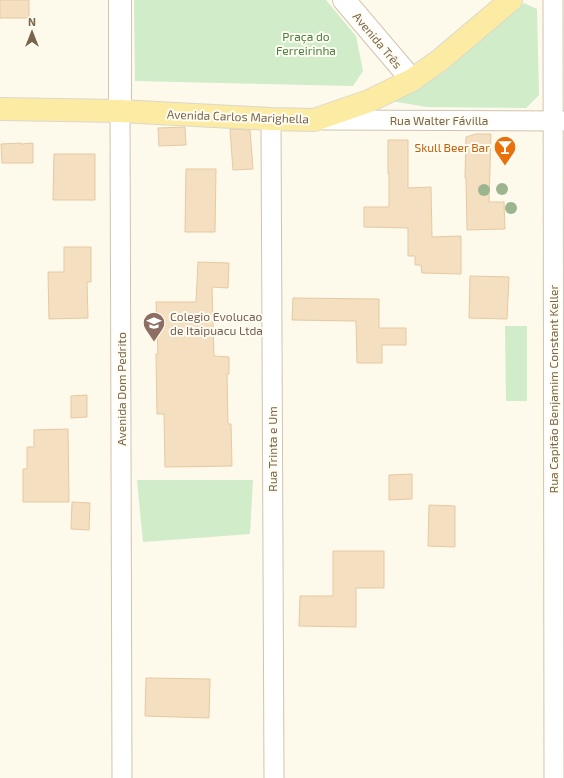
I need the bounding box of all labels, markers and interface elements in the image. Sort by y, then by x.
street label: Avenida Três [351,9,405,71]
north arrow [12,12,52,52]
text: N [28,15,36,28]
park label: Praça do Ferreirinha [276,29,336,57]
street label: Avenida Carlos Marighella [167,107,309,125]
street label: Rua Walter Fávilla [390,113,488,127]
bar icon: Skull Beer Bar [492,134,518,167]
place label: Skull Beer Bar [414,140,490,154]
street label: Rua Capitão Benjamim Constant Keller [546,285,561,493]
place label: Colegio Evolucao de Itaipuacu Ltda [170,309,263,337]
school or university icon: Colegio Evolucao de Itaipuacu Ltda [141,310,167,343]
street label: Avenida Dom Pedrito [114,332,128,446]
street label: Rua Trinta e Um [265,406,279,492]

